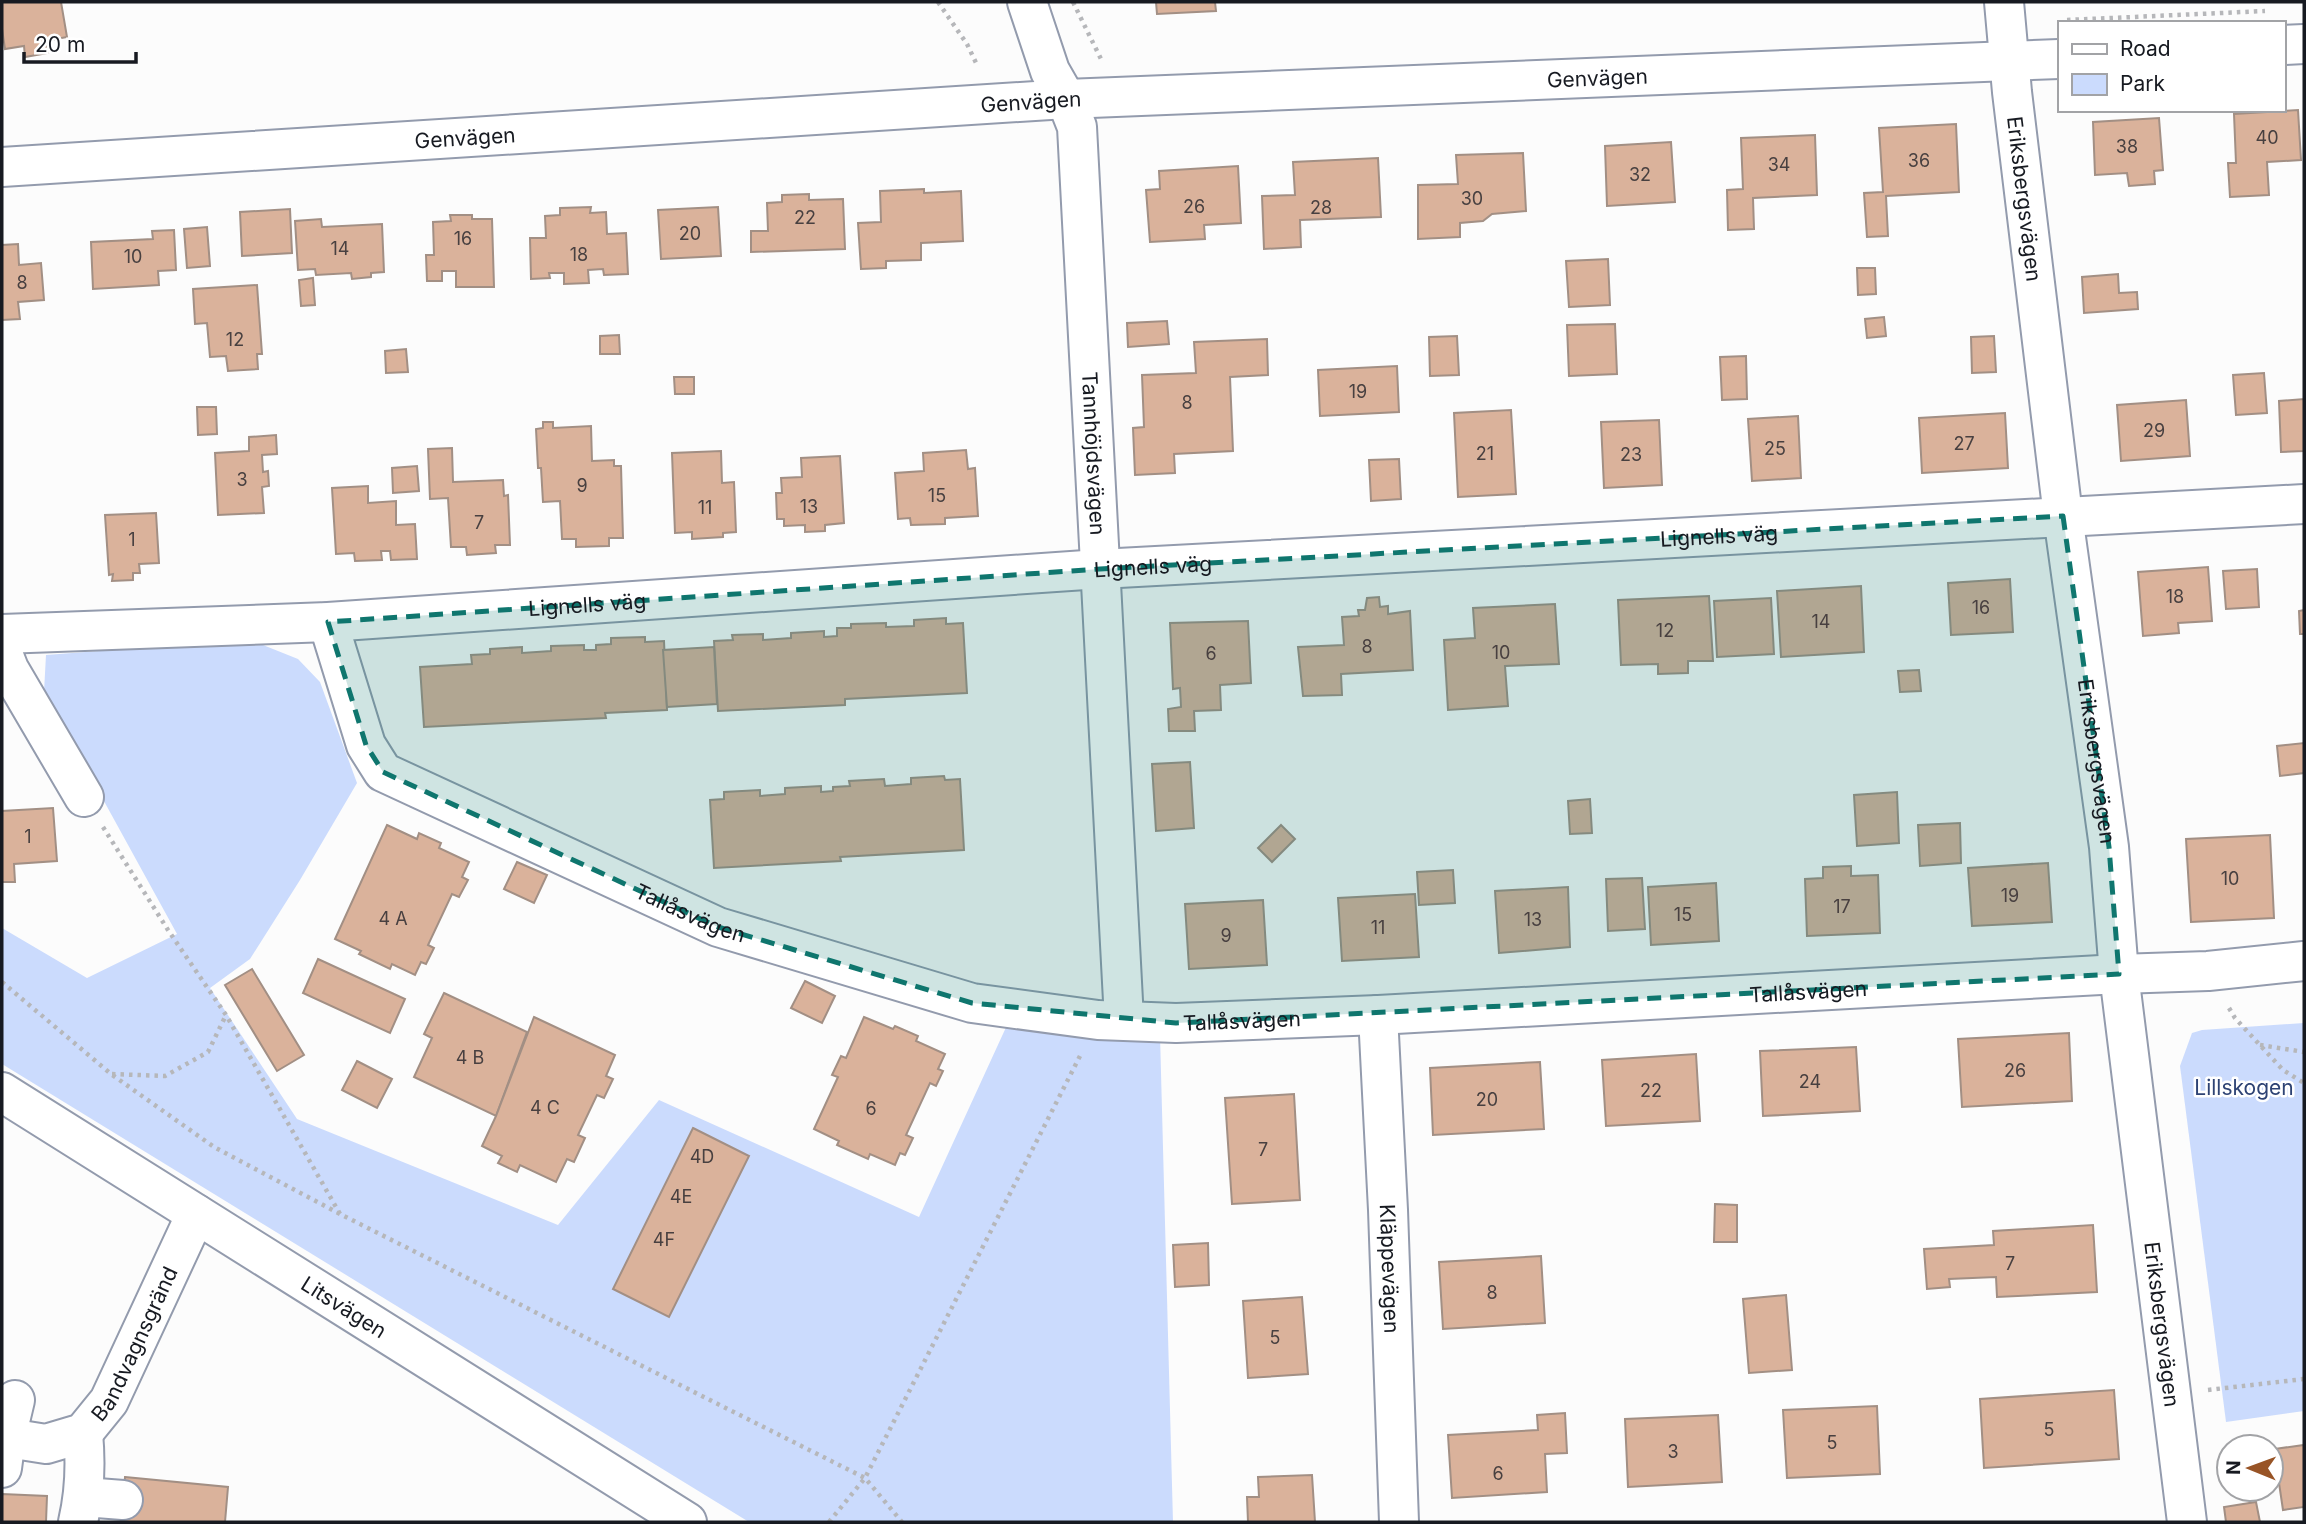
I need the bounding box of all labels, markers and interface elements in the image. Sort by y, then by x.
scale bar [24,21,136,65]
legend [2058,21,2285,112]
text: 20 m [35,32,85,57]
text: Road [2120,36,2171,61]
street label: Genvägen [1546,63,1648,92]
text: Park [2120,71,2165,96]
street label: Genvägen [980,86,1082,117]
street label: Eriksbergsvägen [2003,115,2047,283]
street label: Genvägen [414,122,516,153]
house number: 40 [2256,127,2278,148]
house number: 38 [2116,136,2138,157]
house number: 36 [1908,150,1930,171]
house number: 34 [1768,154,1790,175]
house number: 32 [1629,164,1651,185]
house number: 30 [1461,188,1483,209]
house number: 26 [1183,196,1205,217]
house number: 28 [1310,197,1332,218]
house number: 22 [794,207,816,228]
house number: 20 [679,223,701,244]
house number: 16 [454,228,472,249]
house number: 14 [331,238,349,259]
house number: 18 [570,244,588,265]
house number: 10 [124,246,142,267]
house number: 8 [16,272,28,293]
house number: 12 [226,329,244,350]
street label: Tannhöjdsvägen [1077,371,1111,536]
house number: 19 [1349,381,1367,402]
house number: 8 [1181,392,1193,413]
house number: 29 [2143,420,2165,441]
house number: 27 [1953,433,1975,454]
house number: 25 [1764,438,1786,459]
house number: 21 [1476,443,1494,464]
house number: 23 [1620,444,1642,465]
house number: 3 [236,469,248,490]
house number: 9 [576,475,588,496]
house number: 15 [928,485,946,506]
house number: 13 [800,496,818,517]
house number: 11 [698,497,712,518]
house number: 7 [474,512,484,533]
street label: Lignells väg [1659,520,1779,551]
house number: 1 [128,529,136,550]
street label: Lignells väg [1093,550,1213,582]
house number: 18 [2166,586,2184,607]
street label: Lignells väg [527,588,647,621]
house number: 16 [1972,597,1990,618]
house number: 14 [1812,611,1830,632]
house number: 12 [1656,620,1674,641]
house number: 8 [1361,636,1373,657]
house number: 10 [1492,642,1510,663]
house number: 6 [1205,643,1217,664]
street label: Eriksbergsvägen [2073,677,2121,845]
house number: 1 [24,826,32,847]
house number: 10 [2221,868,2239,889]
street label: Tallåsvägen [631,878,749,947]
house number: 19 [2001,885,2019,906]
house number: 17 [1833,896,1851,917]
house number: 15 [1674,904,1692,925]
house number: 4 A [378,908,408,929]
house number: 13 [1524,909,1542,930]
house number: 11 [1371,917,1385,938]
house number: 9 [1220,925,1232,946]
street label: Tallåsvägen [1749,975,1868,1007]
street label: Tallåsvägen [1182,1006,1301,1035]
house number: 4 B [456,1047,484,1068]
house number: 26 [2004,1060,2026,1081]
house number: 24 [1799,1071,1821,1092]
park label: Lillskogen [2194,1075,2294,1100]
house number: 22 [1640,1080,1662,1101]
house number: 20 [1476,1089,1498,1110]
house number: 4 C [530,1097,560,1118]
house number: 6 [865,1098,877,1119]
house number: 7 [1258,1139,1268,1160]
house number: 4D [690,1146,714,1167]
house number: 4E [670,1186,692,1207]
street label: Kläppevägen [1375,1203,1405,1334]
house number: 4F [653,1229,675,1250]
street label: Eriksbergsvägen [2140,1240,2185,1408]
house number: 7 [2005,1253,2015,1274]
street label: Bandvagnsgränd [86,1262,182,1426]
street label: Litsvägen [297,1271,391,1343]
house number: 8 [1486,1282,1498,1303]
house number: 5 [1270,1327,1280,1348]
house number: 5 [2044,1419,2054,1440]
house number: 5 [1827,1432,1837,1453]
north arrow [2215,1433,2285,1503]
house number: 3 [1667,1441,1679,1462]
text: N [2222,1460,2245,1475]
house number: 6 [1492,1463,1504,1484]

